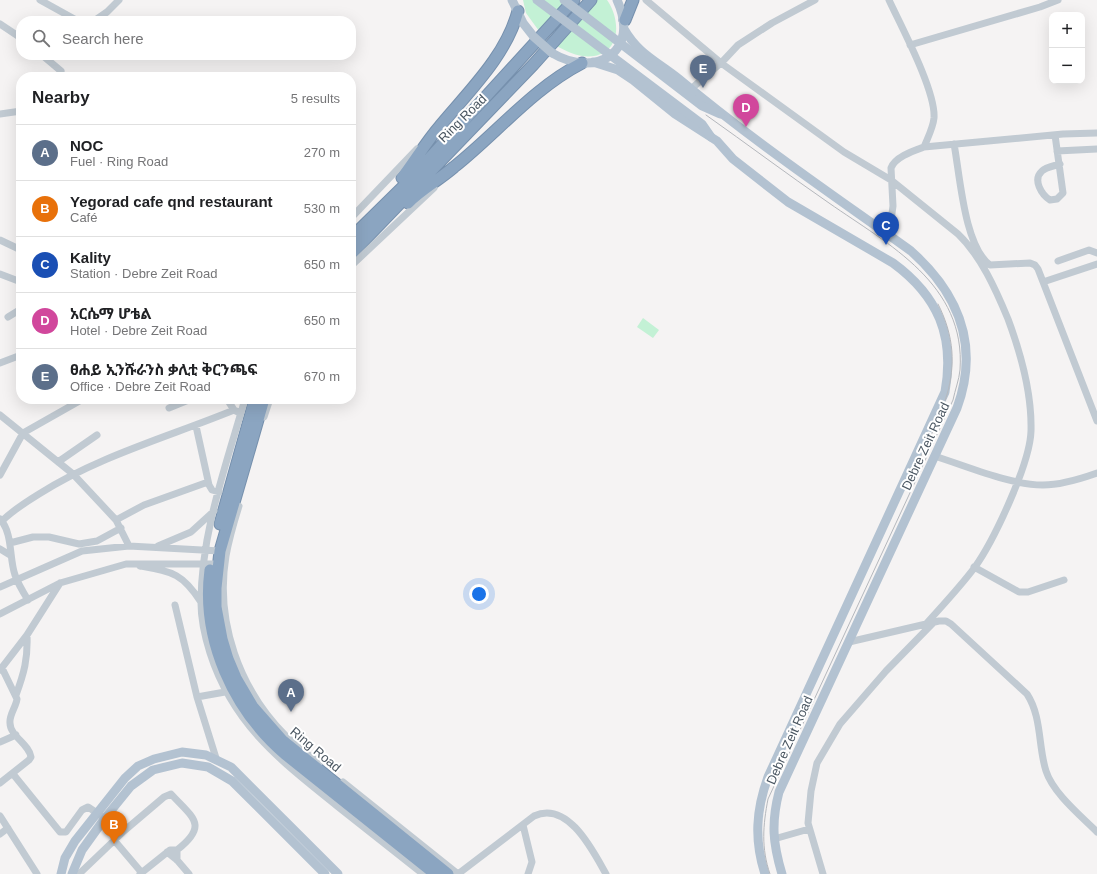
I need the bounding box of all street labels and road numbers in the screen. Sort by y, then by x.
street label: Ring Road [435,91,489,145]
street label: Debre Zeit Road [898,400,952,493]
street label: Debre Zeit Road [763,694,816,787]
street label: Ring Road [287,724,344,775]

